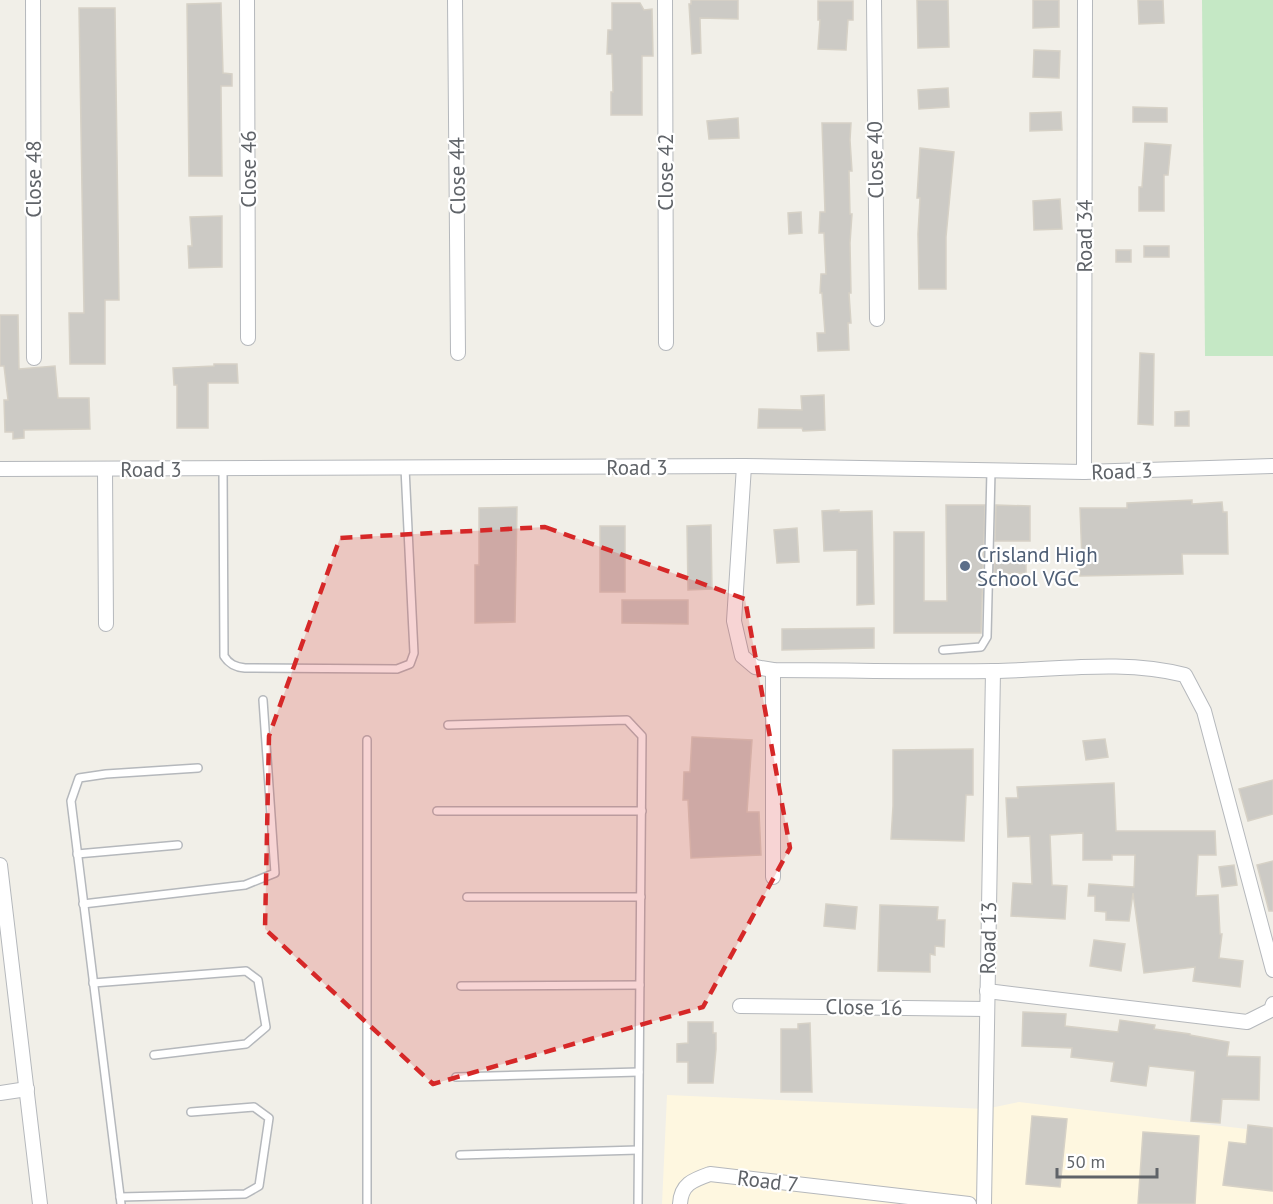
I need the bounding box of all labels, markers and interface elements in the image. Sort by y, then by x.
street label: Close 40 [861,121,889,199]
street label: Close 46 [235,130,262,208]
street label: Close 42 [652,133,679,211]
street label: Close 44 [443,137,471,215]
street label: Close 48 [20,140,47,218]
street label: Road 34 [1071,200,1098,272]
street label: Road 3 [606,454,668,481]
street label: Road 3 [120,456,182,483]
street label: Road 3 [1091,456,1153,486]
place label: Crisland High School VGC [977,541,1098,592]
marker: Crisland High School VGC [958,559,972,573]
street label: Road 13 [974,901,1002,975]
street label: Close 16 [825,993,903,1021]
scale bar [1057,1141,1158,1179]
text: 50 m [1066,1150,1105,1173]
street label: Road 7 [736,1164,800,1198]

